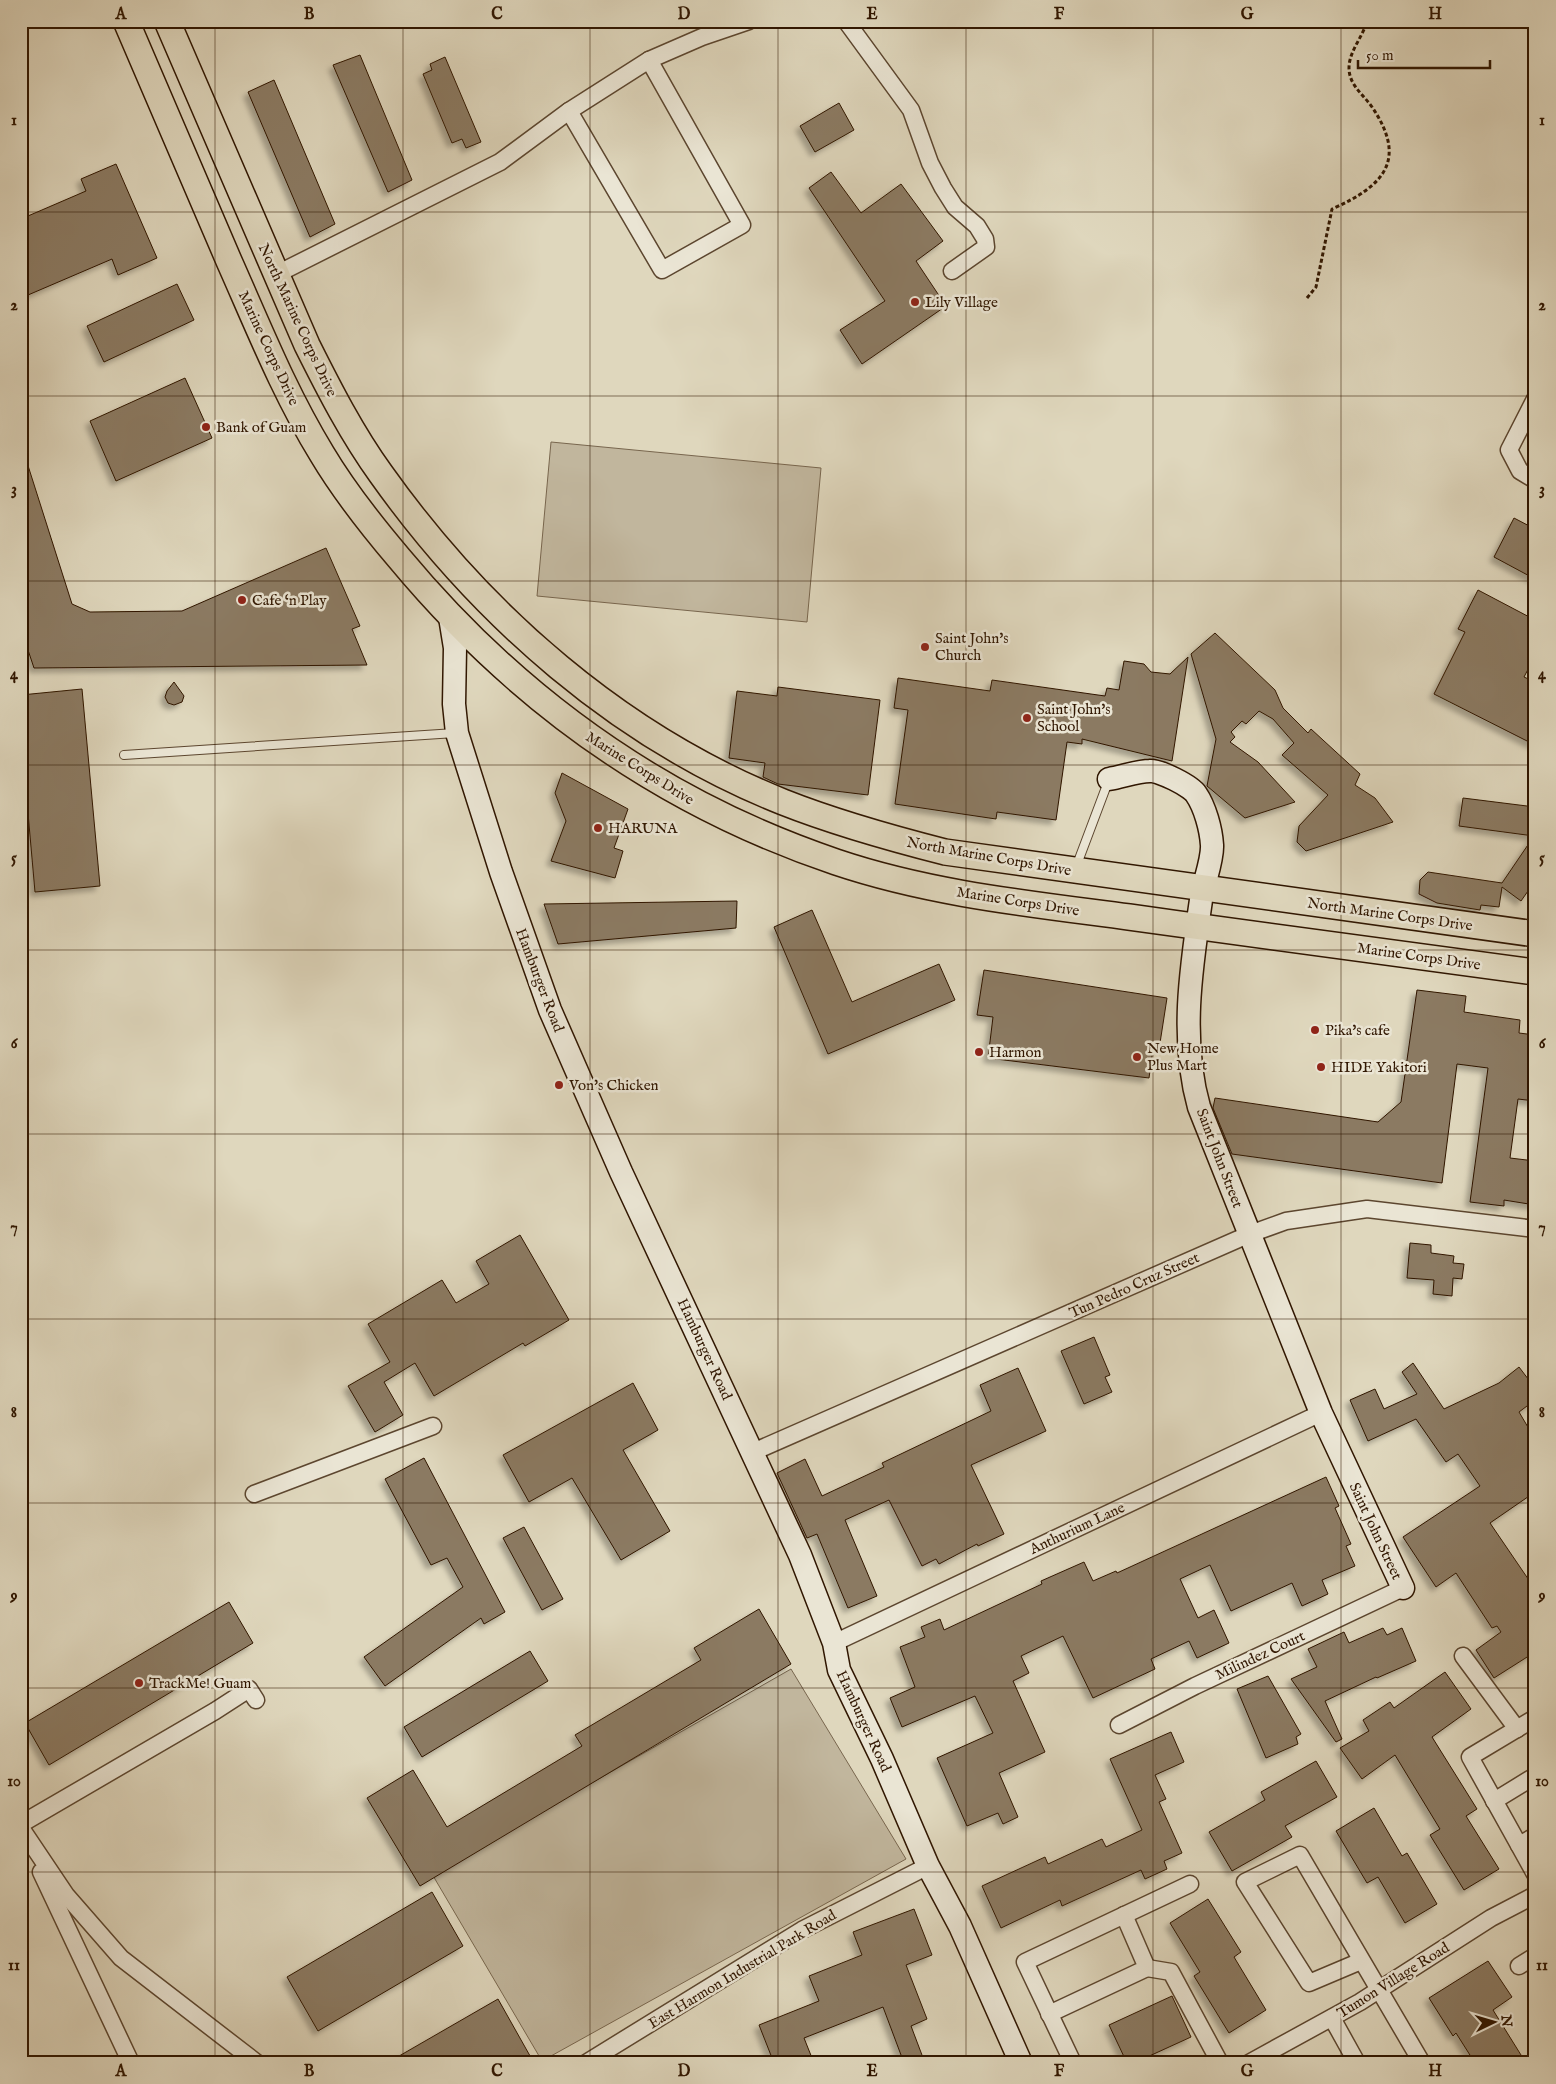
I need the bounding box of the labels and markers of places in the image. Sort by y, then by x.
place label: Lily Village [925,293,998,312]
marker: Lily Village [909,296,921,308]
place label: Bank of Guam [216,418,307,437]
marker: Bank of Guam [200,421,212,433]
place label: Cafe ‘n Play [252,591,327,610]
marker: Cafe ‘n Play [236,594,248,606]
place label: Saint John's Church [935,629,1009,665]
marker: Saint John's Church [919,641,931,653]
place label: Saint John's School [1037,700,1111,736]
marker: Saint John's School [1021,712,1033,724]
place label: HARUNA [608,819,678,838]
marker: HARUNA [592,822,604,834]
place label: Pika's cafe [1325,1021,1390,1040]
marker: Pika's cafe [1309,1024,1321,1036]
place label: New Home Plus Mart [1147,1039,1219,1075]
place label: Harmon [989,1043,1041,1062]
marker: Harmon [973,1046,985,1058]
marker: New Home Plus Mart [1131,1051,1143,1063]
place label: HIDE Yakitori [1331,1058,1427,1077]
marker: HIDE Yakitori [1315,1061,1327,1073]
place label: Von's Chicken [568,1076,659,1095]
marker: Von's Chicken [553,1079,565,1091]
place label: TrackMe! Guam [149,1674,252,1693]
marker: TrackMe! Guam [133,1677,145,1689]

